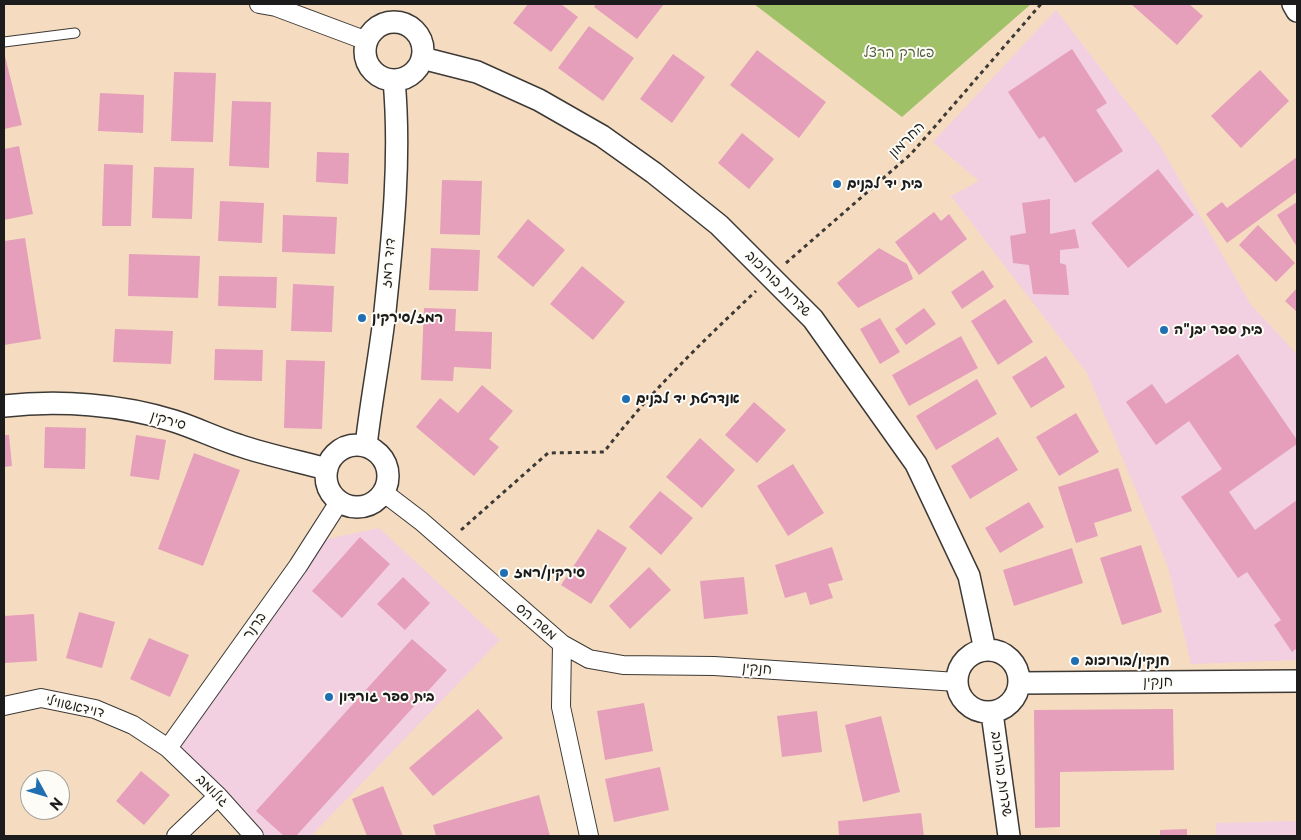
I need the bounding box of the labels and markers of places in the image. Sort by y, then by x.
place label: בית יד לבנים [847,176,923,192]
marker: בית יד לבנים [831,178,843,190]
place label: רמז/סירקין [372,310,443,326]
marker: רמז/סירקין [356,312,368,324]
place label: בית ספר יבנ"ה [1174,322,1263,338]
marker: בית ספר יבנ"ה [1158,324,1170,336]
place label: אנדרטת יד לבנים [636,391,739,407]
marker: אנדרטת יד לבנים [620,393,632,405]
place label: סירקין/רמז [514,565,585,581]
marker: סירקין/רמז [498,567,510,579]
place label: חנקין/בורוכוב [1085,653,1170,669]
marker: חנקין/בורוכוב [1069,655,1081,667]
place label: בית ספר גורדון [339,689,435,705]
marker: בית ספר גורדון [323,691,335,703]

